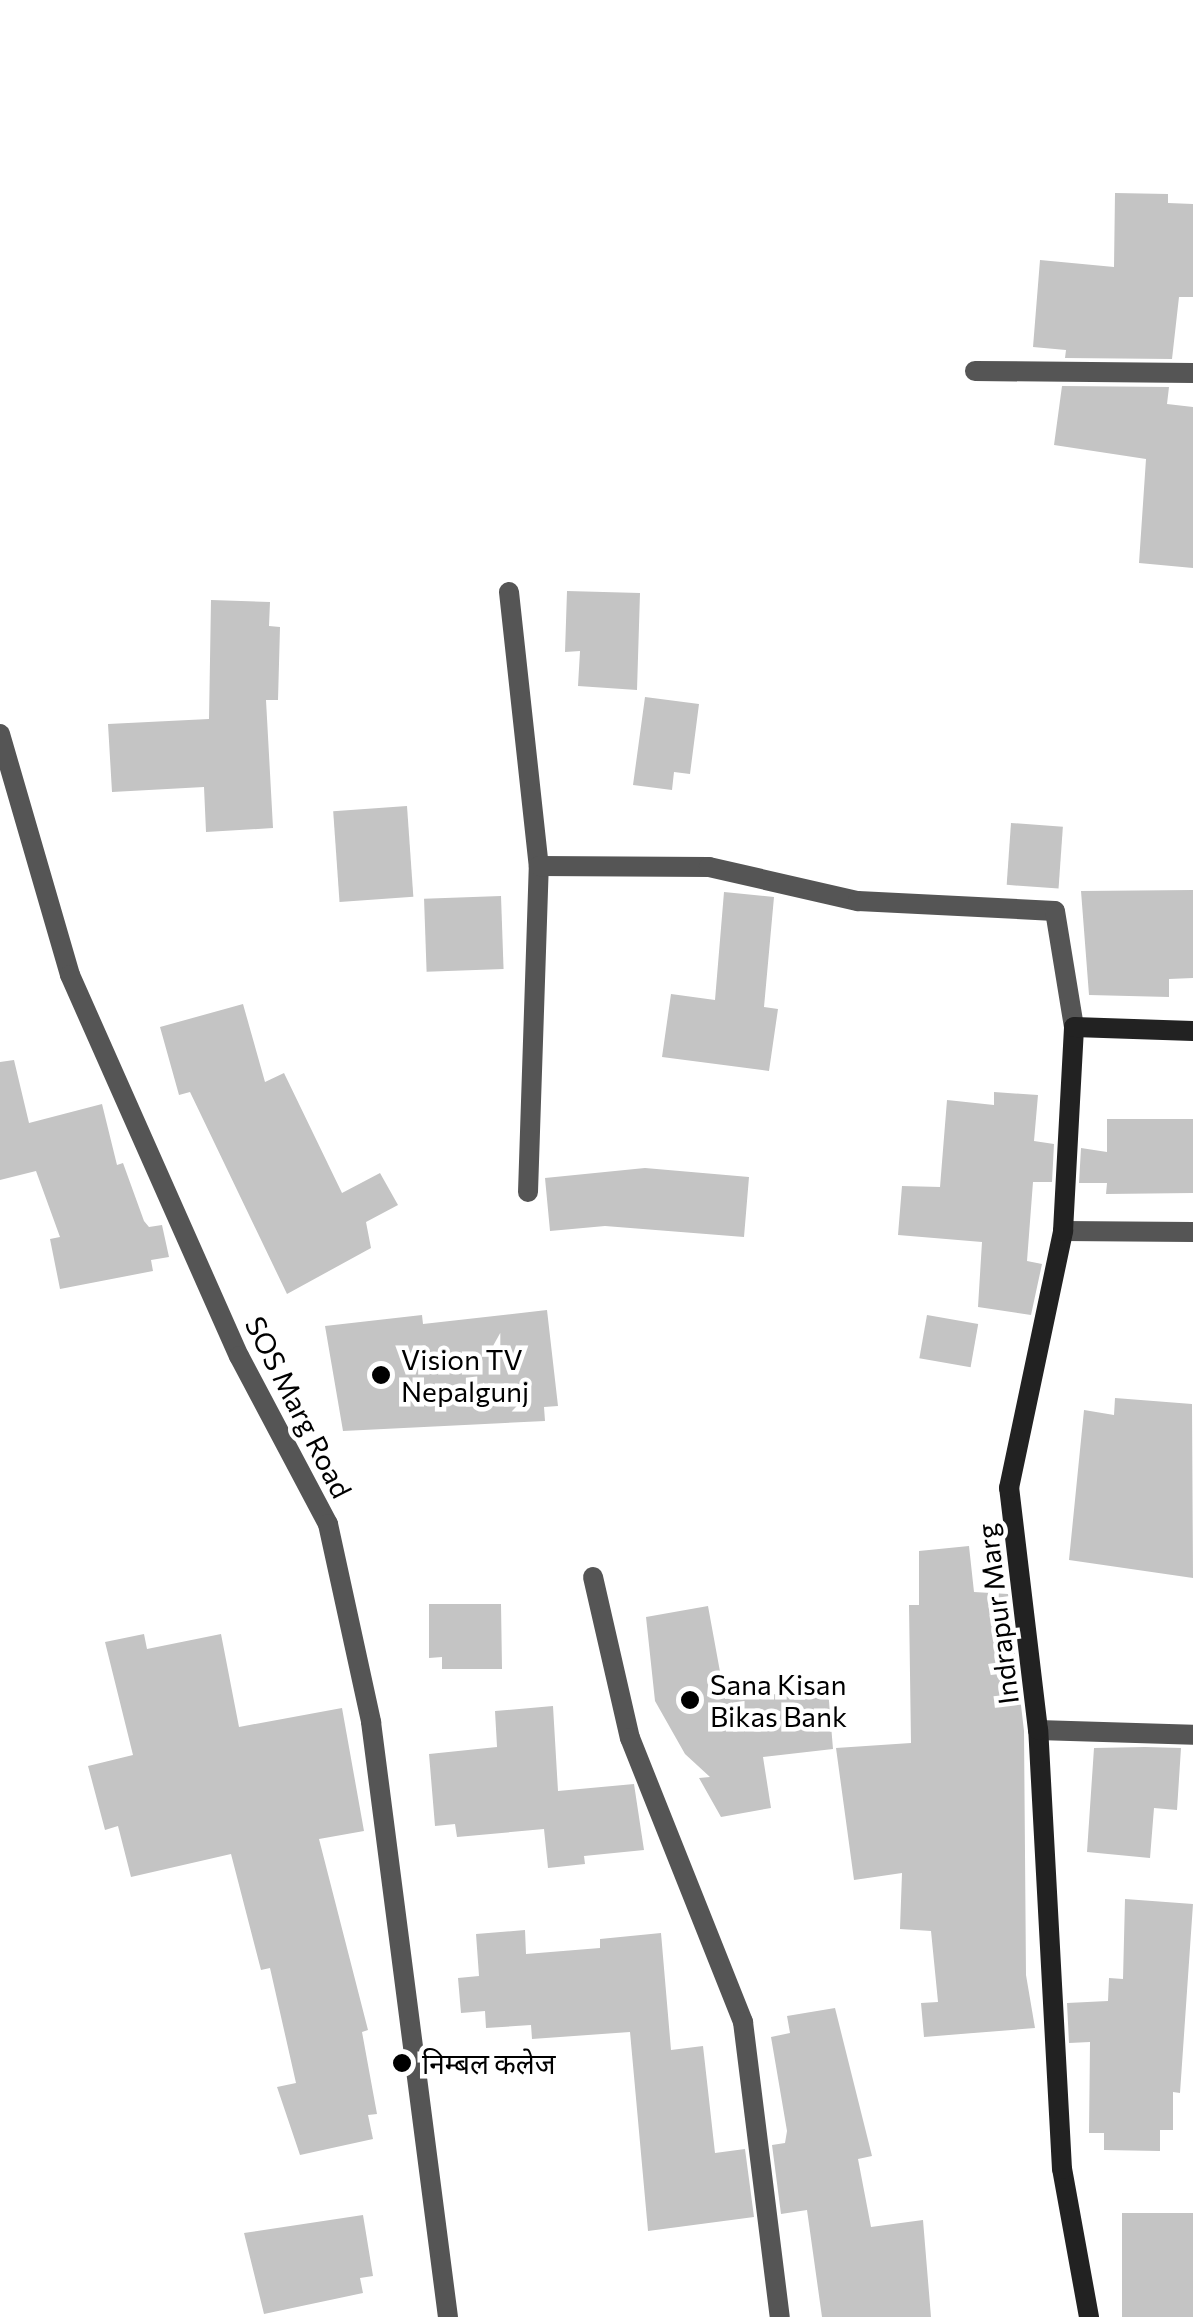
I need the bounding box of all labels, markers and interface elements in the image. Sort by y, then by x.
street label: SOS Marg Road [239,1311,359,1503]
place label: Vision TV Nepalgunj [401,1342,529,1408]
marker: Vision TV Nepalgunj [370,1364,392,1386]
street label: Indrapur Marg [969,1522,1025,1706]
place label: Sana Kisan Bikas Bank [710,1667,847,1733]
marker: Sana Kisan Bikas Bank [679,1689,701,1711]
place label: निम्बल कलेज [422,2046,555,2080]
marker: निम्बल कलेज [391,2052,413,2074]

